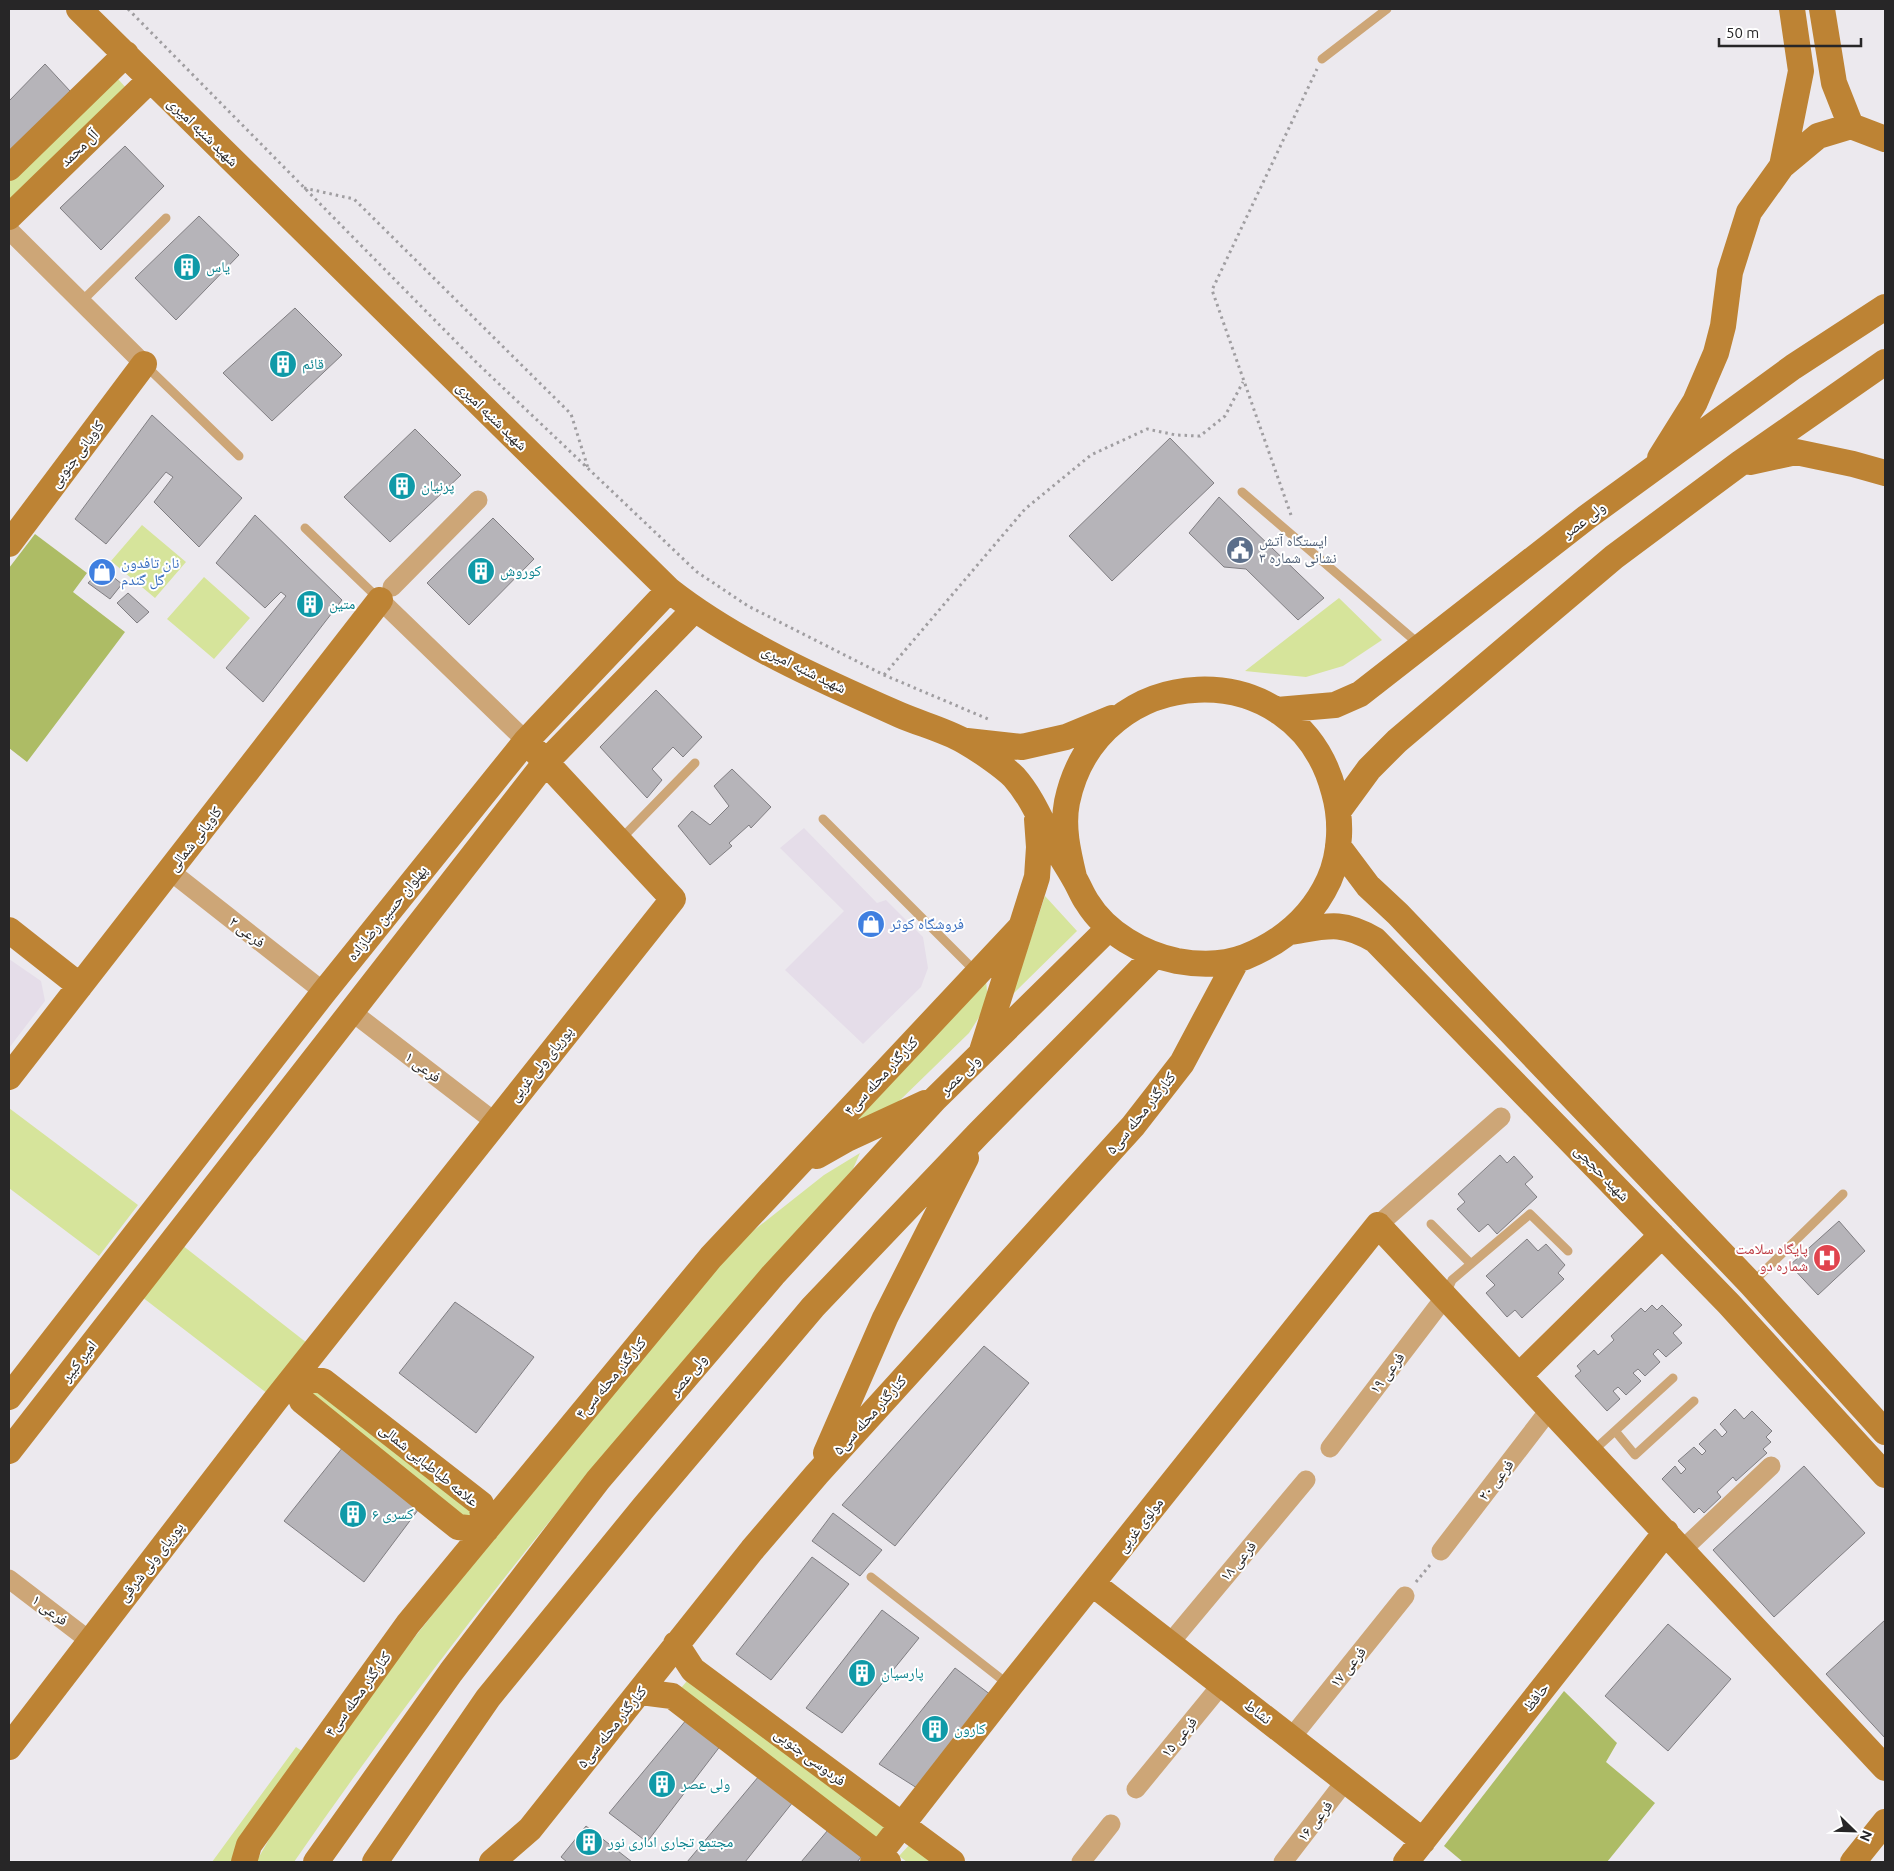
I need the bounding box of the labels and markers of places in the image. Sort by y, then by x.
building icon: یاس [172,252,202,282]
place label: یاس [206,258,230,277]
building icon: قائم [268,349,298,379]
place label: قائم [302,355,324,374]
building icon: پرنیان [387,471,417,501]
place label: پرنیان [421,477,454,496]
place label: ایستگاه آتش نشانی شماره ۳ [1259,532,1337,568]
public building icon: ایستگاه آتش نشانی شماره ۳ [1225,535,1255,565]
place label: نان تافدون گل گندم [121,554,179,590]
building icon: کوروش [466,556,496,586]
shop icon: نان تافدون گل گندم [87,557,117,587]
place label: کوروش [500,562,541,581]
building icon: متین [295,589,325,619]
place label: متین [329,595,356,614]
shop icon: فروشگاه کوثر [856,909,886,939]
place label: فروشگاه کوثر [889,915,964,933]
place label: پایگاه سلامت شماره دو [1736,1240,1808,1275]
hospital icon: پایگاه سلامت شماره دو [1812,1243,1842,1273]
building icon: کسری ۶ [338,1499,368,1529]
place label: کسری ۶ [372,1505,414,1524]
building icon: پارسیان [847,1658,877,1688]
place label: پارسیان [881,1664,924,1683]
building icon: کارون [920,1714,950,1744]
place label: کارون [954,1720,986,1739]
building icon: ولی عصر [647,1769,677,1799]
place label: ولی عصر [680,1775,730,1794]
building icon: مجتمع تجاری اداری نور [574,1827,604,1857]
place label: مجتمع تجاری اداری نور [607,1833,733,1852]

